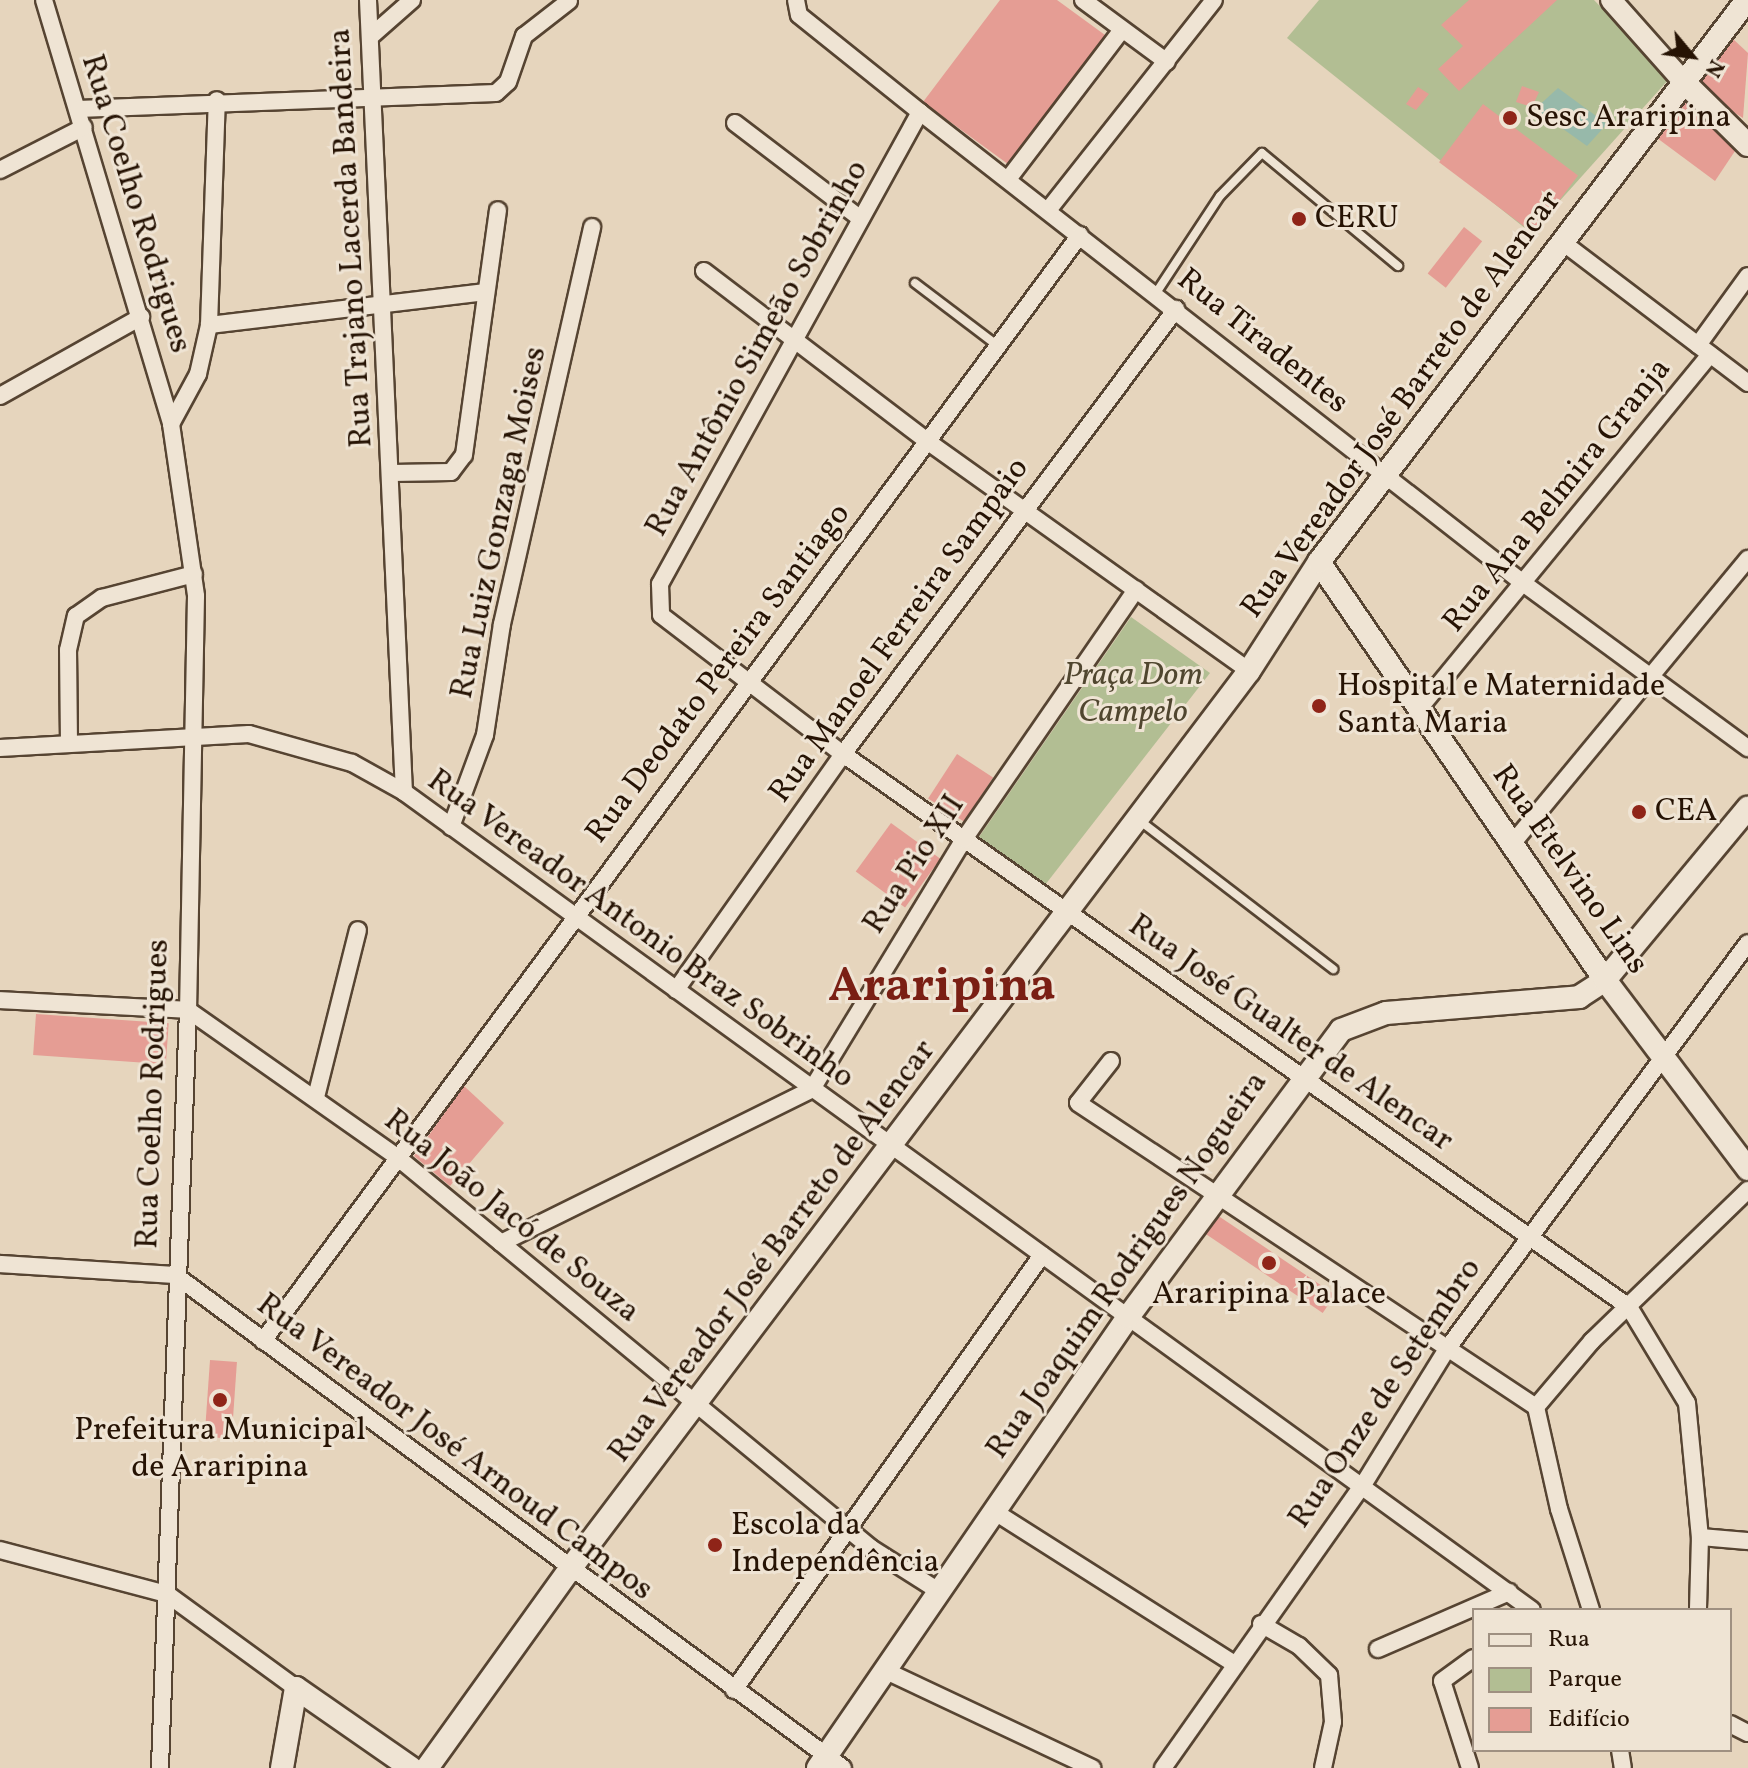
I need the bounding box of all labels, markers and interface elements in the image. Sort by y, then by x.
north arrow [1652,16,1732,96]
street label: Rua Trajano Lacerda Bandeira [322,27,382,449]
street label: Rua Coelho Rodrigues [71,50,199,358]
text: N [1696,53,1731,82]
place label: Sesc Araripina [1526,99,1731,137]
marker: Sesc Araripina [1501,109,1519,127]
street label: Rua Antônio Simeão Sobrinho [638,154,878,544]
street label: Rua Vereador José Barreto de Alencar [1234,183,1570,627]
place label: CERU [1315,200,1399,238]
marker: CERU [1290,210,1308,228]
street label: Rua Tiradentes [1168,261,1356,423]
street label: Rua Luiz Gonzaga Moises [444,344,556,702]
street label: Rua Ana Belmira Granja [1436,351,1680,641]
street label: Rua Manoel Ferreira Sampaio [762,451,1038,811]
street label: Rua Deodato Pereira Santiago [579,496,859,852]
park label: Praça Dom Campelo [1063,658,1203,733]
place label: Hospital e Maternidade Santa Maria [1337,669,1665,744]
marker: Hospital e Maternidade Santa Maria [1308,695,1330,717]
street label: Rua Etelvino Lins [1483,758,1655,982]
street label: Rua Vereador Antonio Braz Sobrinho [419,762,861,1098]
street label: Rua Pio XII [856,788,974,942]
place label: CEA [1655,793,1717,831]
marker: CEA [1630,803,1648,821]
street label: Rua José Gualter de Alencar [1120,907,1460,1161]
street label: Rua Coelho Rodrigues [129,938,179,1250]
district label: Araripina [828,959,1056,1017]
street label: Rua Vereador José Barreto de Alencar [601,1033,945,1471]
street label: Rua Joaquim Rodrigues Nogueira [979,1065,1277,1467]
street label: Rua João Jacó de Souza [375,1102,647,1332]
street label: Rua Onze de Setembro [1281,1252,1491,1536]
marker: Araripina Palace [1260,1254,1278,1272]
place label: Araripina Palace [1152,1276,1386,1314]
street label: Rua Vereador José Arnoud Campos [248,1286,660,1610]
marker: Prefeitura Municipal de Araripina [211,1391,229,1409]
place label: Prefeitura Municipal de Araripina [74,1413,366,1488]
place label: Escola da Independência [731,1508,939,1583]
marker: Escola da Independência [706,1536,724,1554]
legend [1472,1608,1732,1752]
text: Rua [1548,1623,1590,1657]
text: Parque [1548,1663,1622,1697]
text: Edifício [1548,1703,1630,1737]

